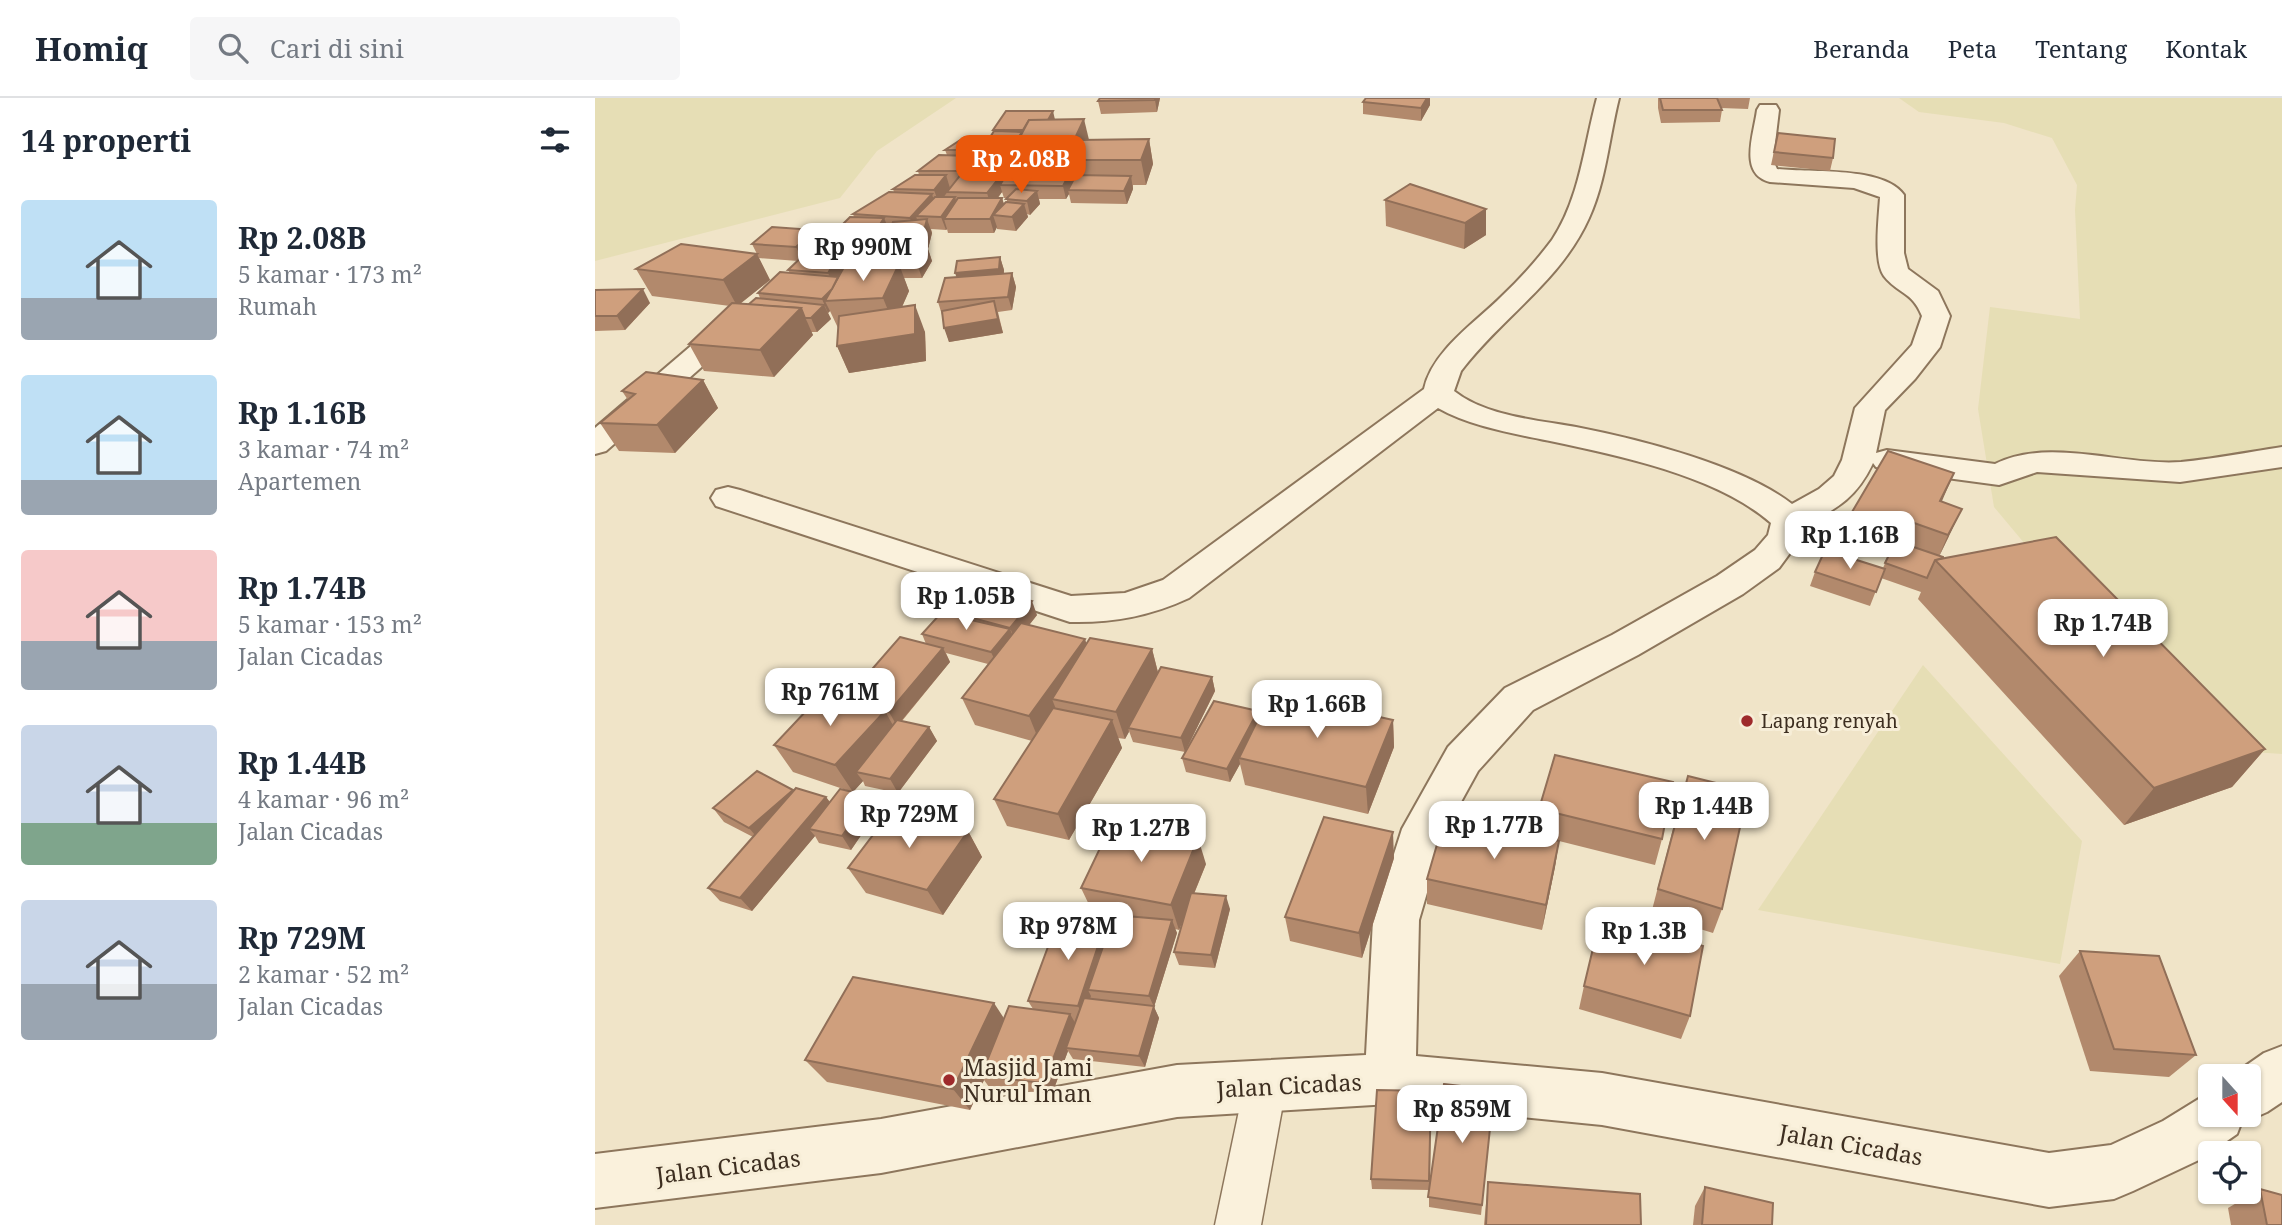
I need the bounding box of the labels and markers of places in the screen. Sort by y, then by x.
pin: Rp 2.08B [949,136,1093,195]
pin: Rp 990M [798,223,928,283]
pin: Rp 1.16B [1778,512,1922,571]
pin: Rp 1.05B [894,573,1038,632]
pin: Rp 1.74B [2031,600,2175,659]
pin: Rp 761M [765,668,895,728]
pin: Rp 1.66B [1245,680,1389,740]
place label: Lapang renyah [1761,708,1898,734]
marker: Lapang renyah [1739,713,1755,729]
pin: Rp 1.44B [1632,782,1776,842]
pin: Rp 729M [844,790,974,850]
pin: Rp 1.77B [1422,802,1566,861]
pin: Rp 1.27B [1069,804,1213,864]
pin: Rp 978M [1003,902,1133,962]
pin: Rp 1.3B [1579,908,1709,967]
place label: Masjid Jami Nurul Iman [963,1051,1093,1109]
marker: Masjid Jami Nurul Iman [941,1072,957,1088]
pin: Rp 859M [1397,1086,1527,1145]

